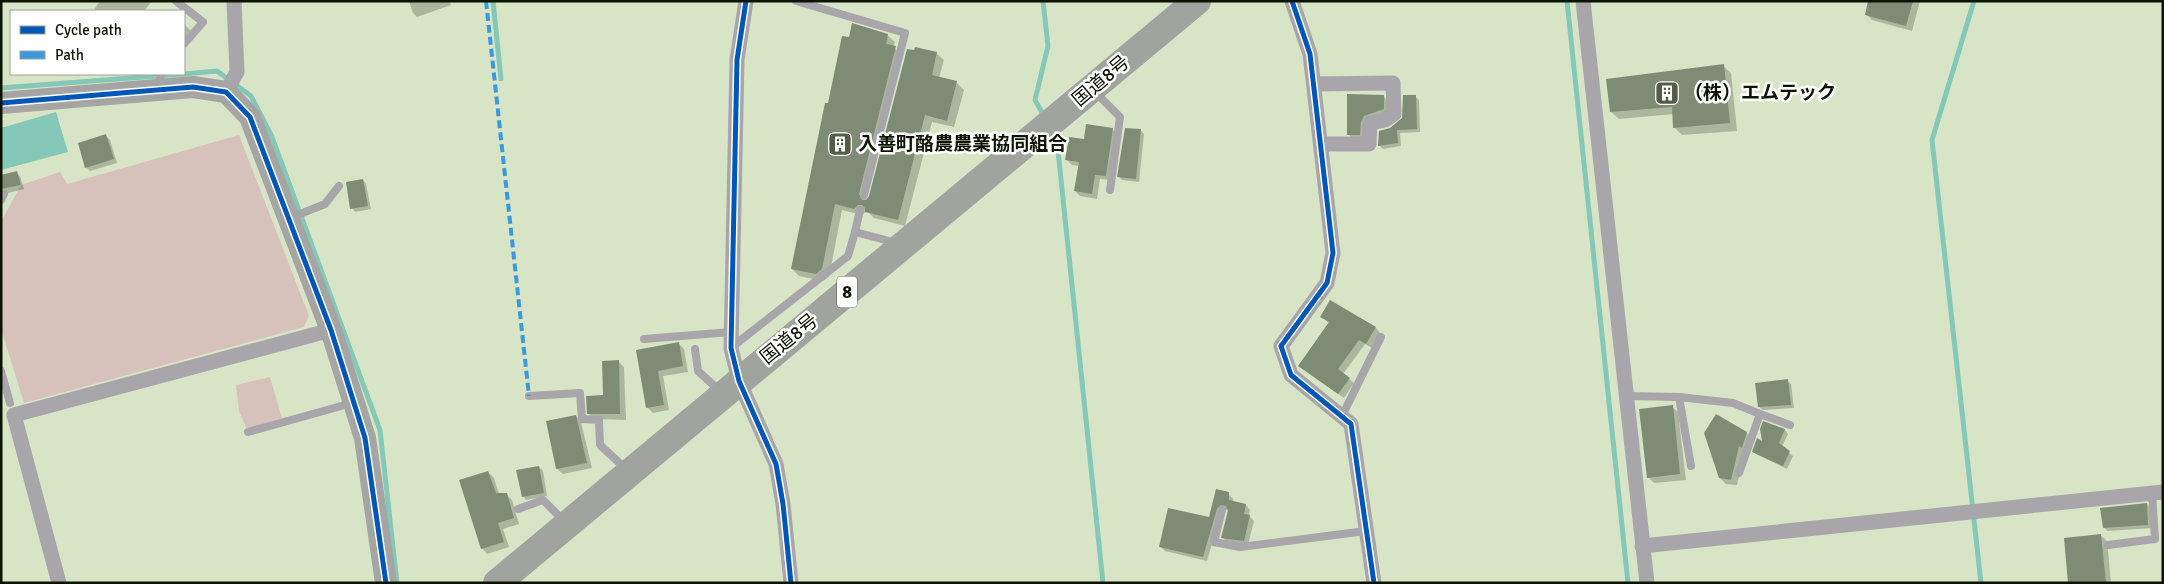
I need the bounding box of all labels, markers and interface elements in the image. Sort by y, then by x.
legend [10,10,185,75]
text: Cycle path [55,21,122,39]
text: Path [55,46,84,64]
street label: 国道8号 [1068,50,1134,112]
building icon: （株）エムテック [1654,80,1680,106]
place label: （株）エムテック [1684,81,1836,105]
building icon: 入善町酪農農業協同組合 [827,131,853,157]
place label: 入善町酪農農業協同組合 [858,132,1067,156]
road number: 8 [837,276,857,308]
street label: 国道8号 [755,309,823,369]

